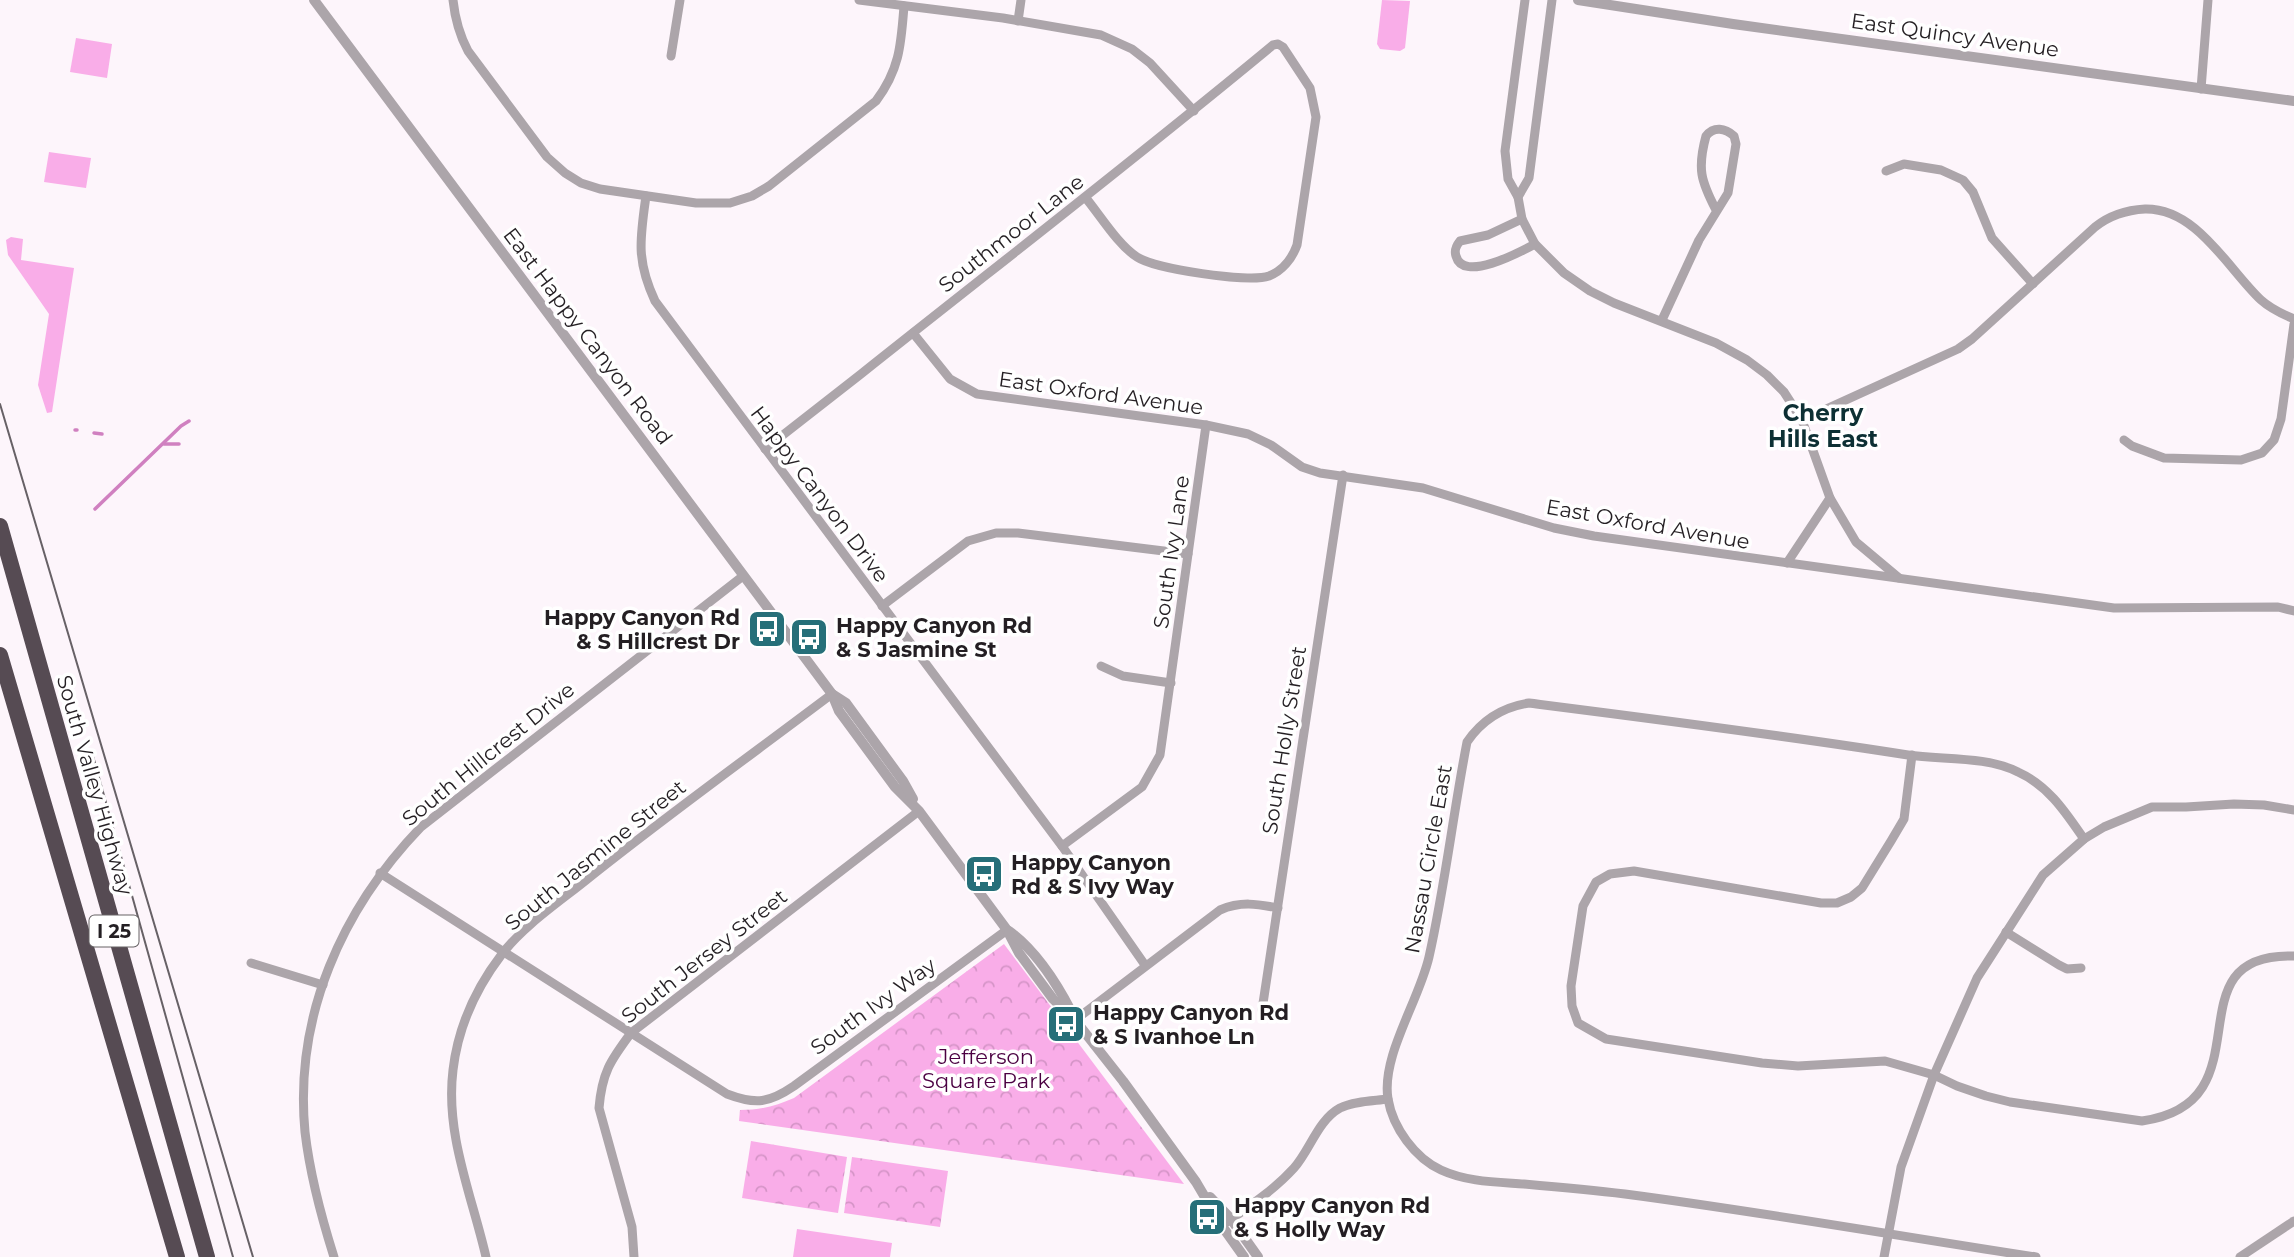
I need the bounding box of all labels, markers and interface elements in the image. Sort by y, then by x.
street label: East Quincy Avenue [1849,8,2061,62]
street label: Southmoor Lane [934,169,1088,297]
street label: East Happy Canyon Road [498,223,678,449]
street label: East Oxford Avenue [997,366,1205,420]
district label: Cherry Hills East [1768,399,1878,453]
street label: Happy Canyon Drive [746,401,894,587]
street label: South Ivy Lane [1148,474,1194,630]
street label: East Oxford Avenue [1544,494,1752,554]
place label: Happy Canyon Rd & S Hillcrest Dr [544,605,740,654]
bus stop icon: Happy Canyon Rd & S Hillcrest Dr [746,608,788,650]
place label: Happy Canyon Rd & S Jasmine St [836,613,1032,662]
bus stop icon: Happy Canyon Rd & S Jasmine St [788,616,830,658]
street label: South Holly Street [1257,644,1311,836]
street label: South Valley Highway [52,672,139,898]
street label: South Hillcrest Drive [397,677,579,831]
street label: Nassau Circle East [1399,763,1457,955]
street label: South Jasmine Street [500,774,690,936]
place label: Happy Canyon Rd & S Ivy Way [1011,850,1174,899]
bus stop icon: Happy Canyon Rd & S Ivy Way [963,853,1005,895]
street label: South Jersey Street [616,884,792,1028]
road number: I 25 [90,916,138,946]
street label: South Ivy Way [806,952,941,1060]
place label: Happy Canyon Rd & S Ivanhoe Ln [1093,1000,1289,1049]
bus stop icon: Happy Canyon Rd & S Ivanhoe Ln [1045,1003,1087,1045]
park label: Jefferson Square Park [922,1044,1050,1093]
place label: Happy Canyon Rd & S Holly Way [1234,1193,1430,1242]
bus stop icon: Happy Canyon Rd & S Holly Way [1186,1196,1228,1238]

